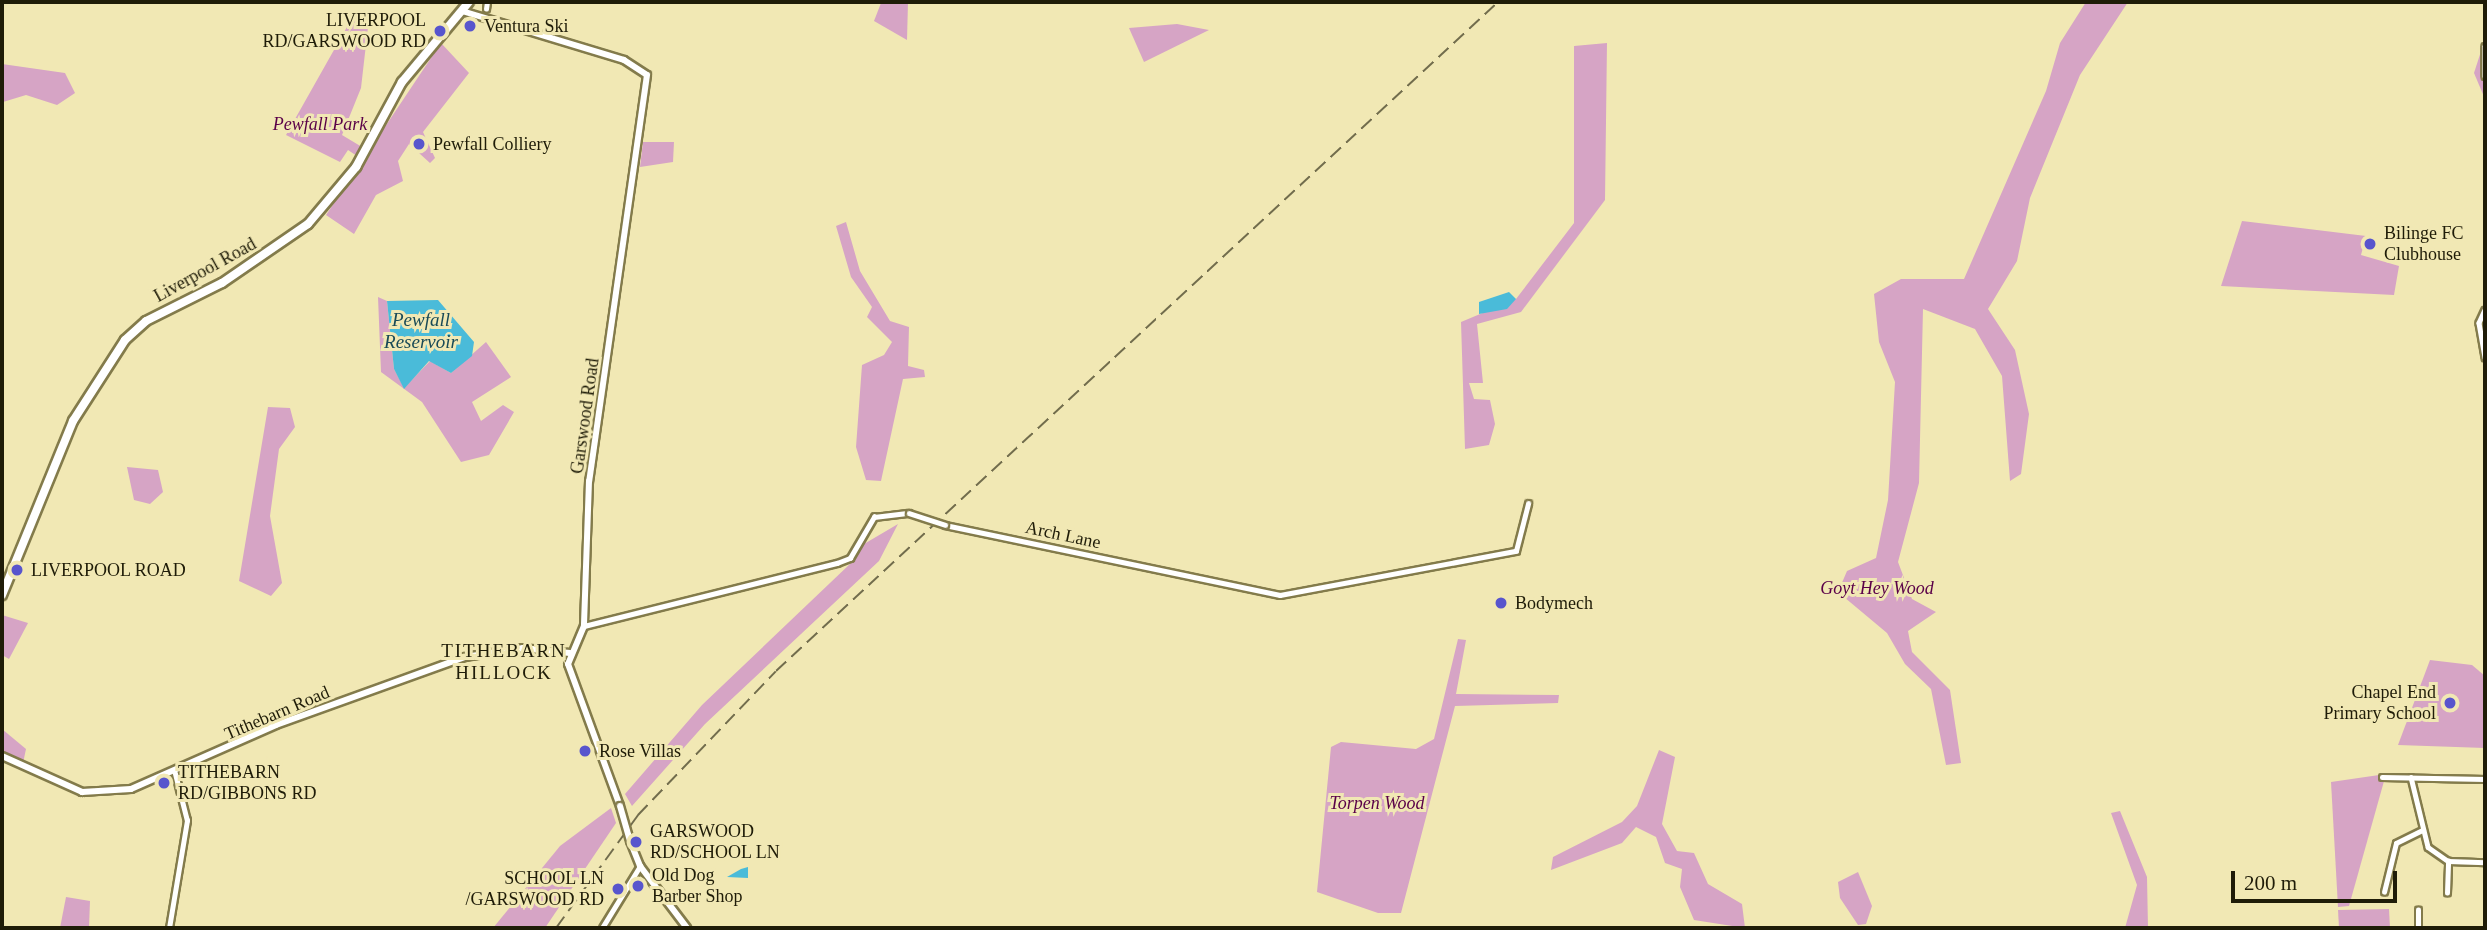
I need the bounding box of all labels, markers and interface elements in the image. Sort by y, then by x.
place label: LIVERPOOL RD/GARSWOOD RD [262,10,426,52]
place label: Ventura Ski [484,15,568,37]
marker: Ventura Ski [462,18,478,34]
marker: LIVERPOOL RD/GARSWOOD RD [432,23,448,39]
park label: Pewfall Park [273,113,367,135]
place label: Pewfall Colliery [433,133,551,155]
marker: Pewfall Colliery [411,136,427,152]
place label: Bilinge FC Clubhouse [2384,223,2464,266]
street label: Liverpool Road [150,233,260,307]
marker: Bilinge FC Clubhouse [2362,236,2378,252]
water label: Pewfall Reservoir [384,309,458,353]
street label: Garswood Road [566,357,604,475]
street label: Arch Lane [1023,516,1103,554]
place label: LIVERPOOL ROAD [31,559,186,581]
marker: LIVERPOOL ROAD [9,562,25,578]
park label: Goyt Hey Wood [1820,577,1934,599]
place label: Bodymech [1515,592,1593,614]
marker: Bodymech [1493,595,1509,611]
district label: TITHEBARN HILLOCK [442,640,566,684]
street label: Tithebarn Road [221,681,333,745]
place label: Chapel End Primary School [2324,682,2436,724]
marker: Chapel End Primary School [2442,695,2458,711]
place label: Rose Villas [599,740,681,762]
marker: Rose Villas [577,743,593,759]
place label: TITHEBARN RD/GIBBONS RD [178,762,317,804]
marker: TITHEBARN RD/GIBBONS RD [156,775,172,791]
park label: Torpen Wood [1329,792,1425,814]
place label: GARSWOOD RD/SCHOOL LN [650,821,781,864]
marker: GARSWOOD RD/SCHOOL LN [628,834,644,850]
scale bar [2235,856,2401,900]
place label: Old Dog Barber Shop [652,865,742,908]
place label: SCHOOL LN /GARSWOOD RD [465,868,604,910]
text: 200 m [2244,871,2297,895]
marker: Old Dog Barber Shop [630,878,646,894]
marker: SCHOOL LN /GARSWOOD RD [610,881,626,897]

